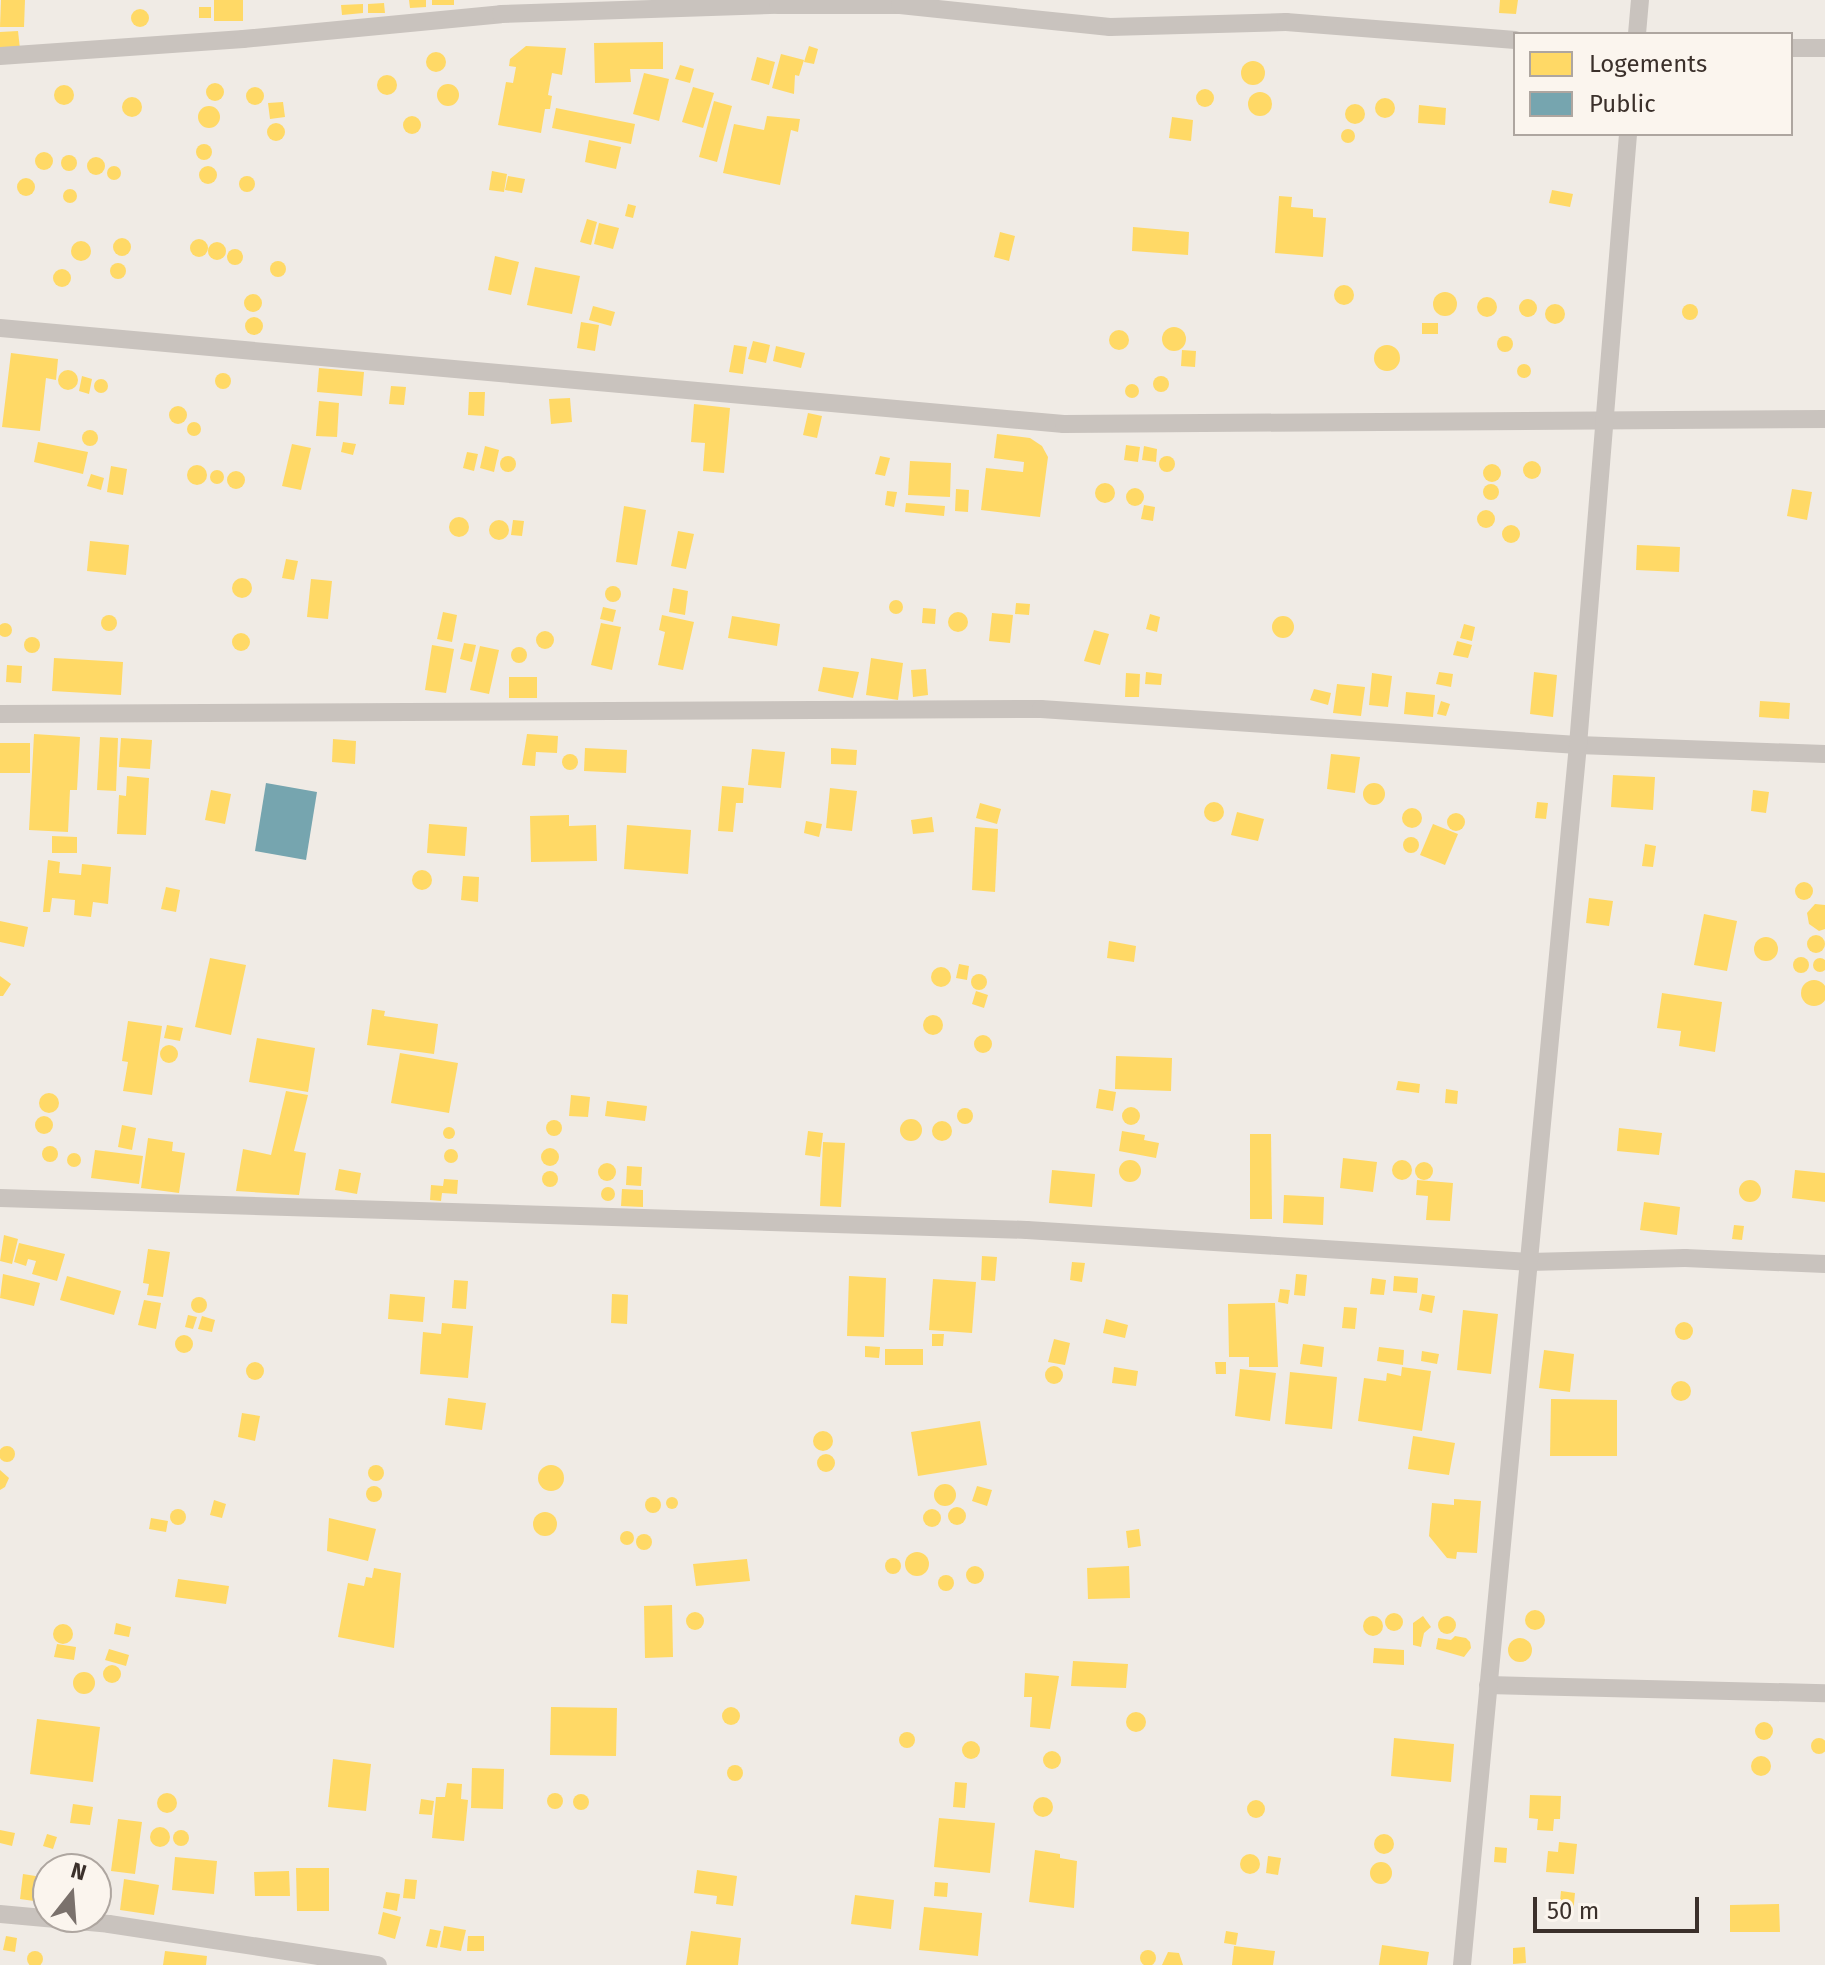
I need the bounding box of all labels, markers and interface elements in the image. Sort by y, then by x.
legend [1513,32,1793,136]
text: Logements [1589,50,1707,78]
text: Public [1589,90,1656,118]
north arrow [32,1853,112,1933]
text: N [68,1856,90,1887]
scale bar [1537,1881,1703,1931]
text: 50 m [1547,1897,1599,1925]

